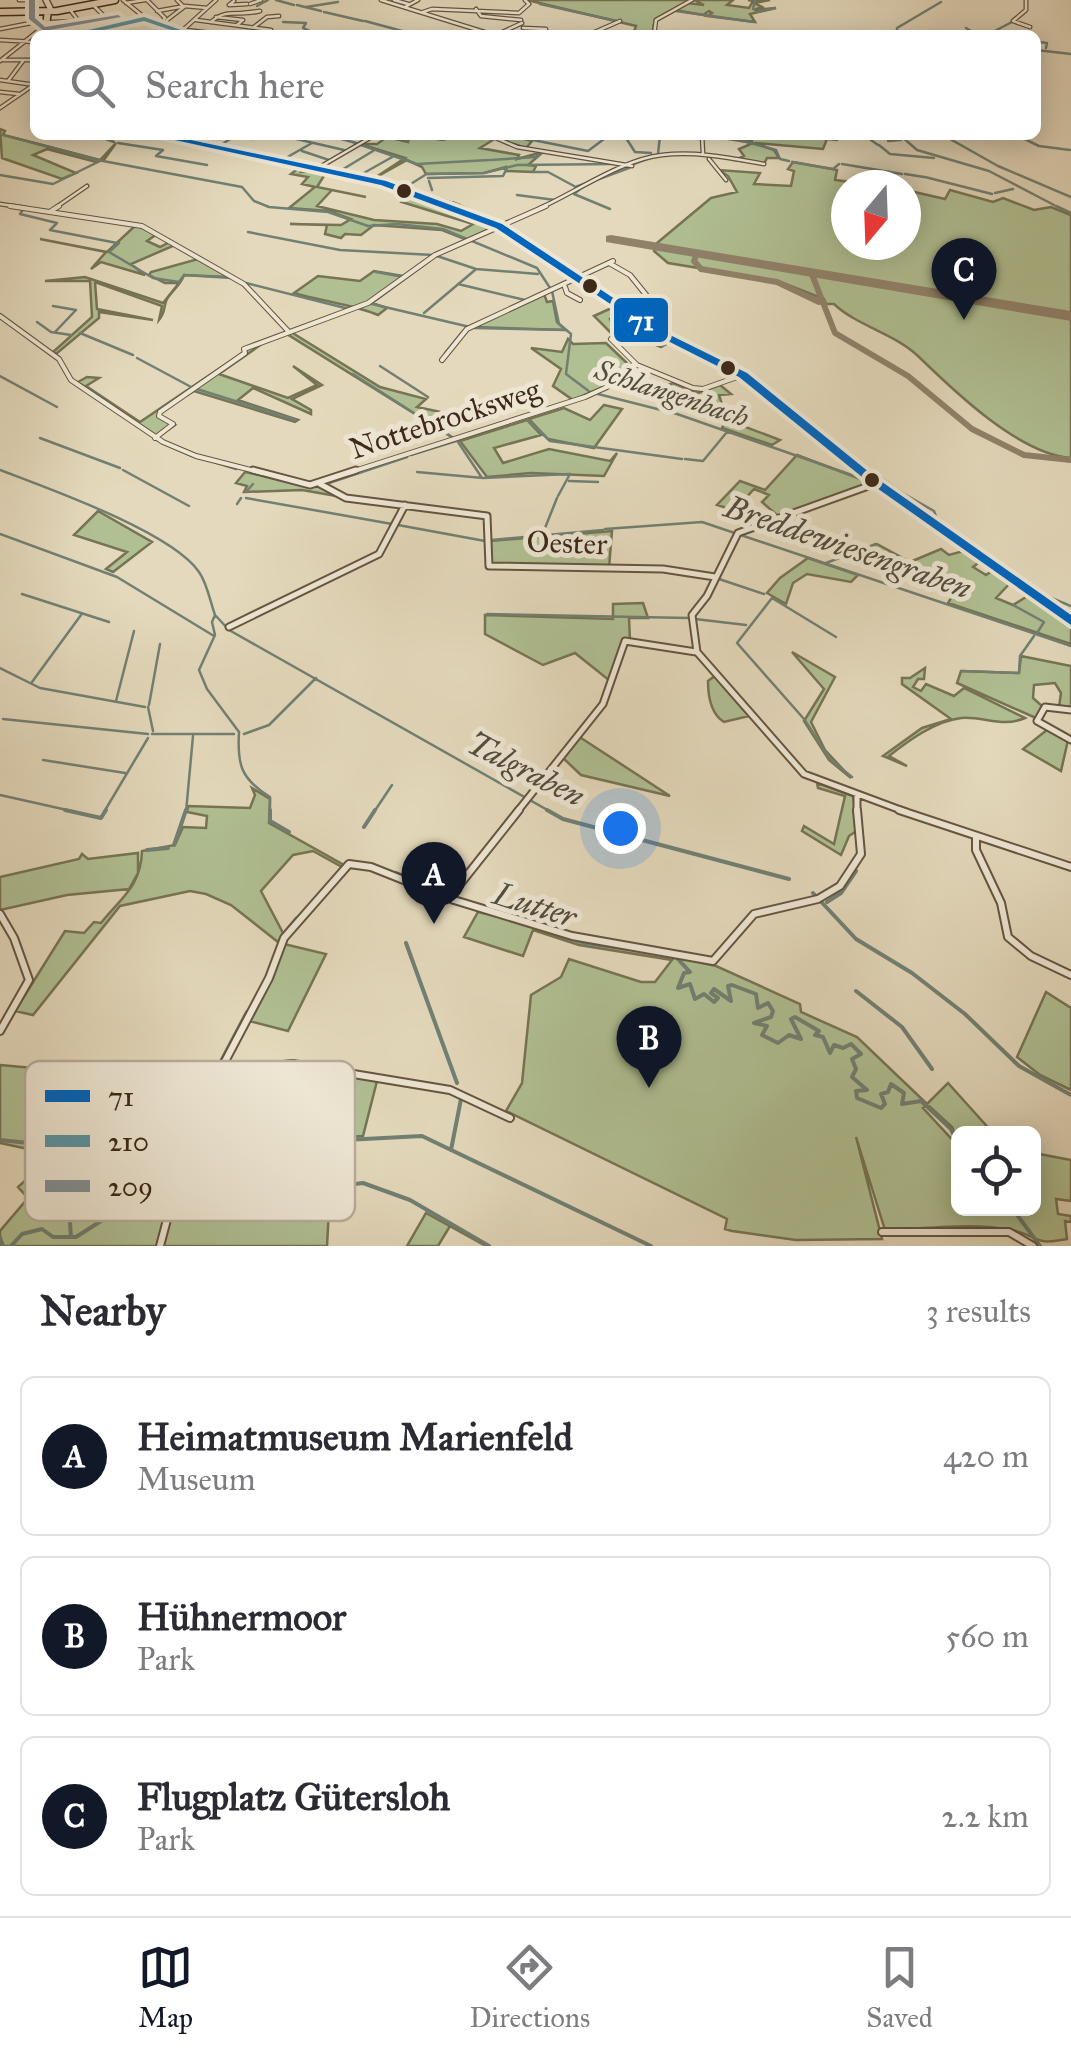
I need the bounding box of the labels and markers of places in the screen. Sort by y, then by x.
unlabelled marker [394,181,414,201]
pin: C [932,238,996,320]
unlabelled marker [580,276,600,296]
unlabelled marker [718,358,738,378]
unlabelled marker [862,470,882,490]
pin: A [402,842,466,924]
pin: B [616,1006,682,1088]

